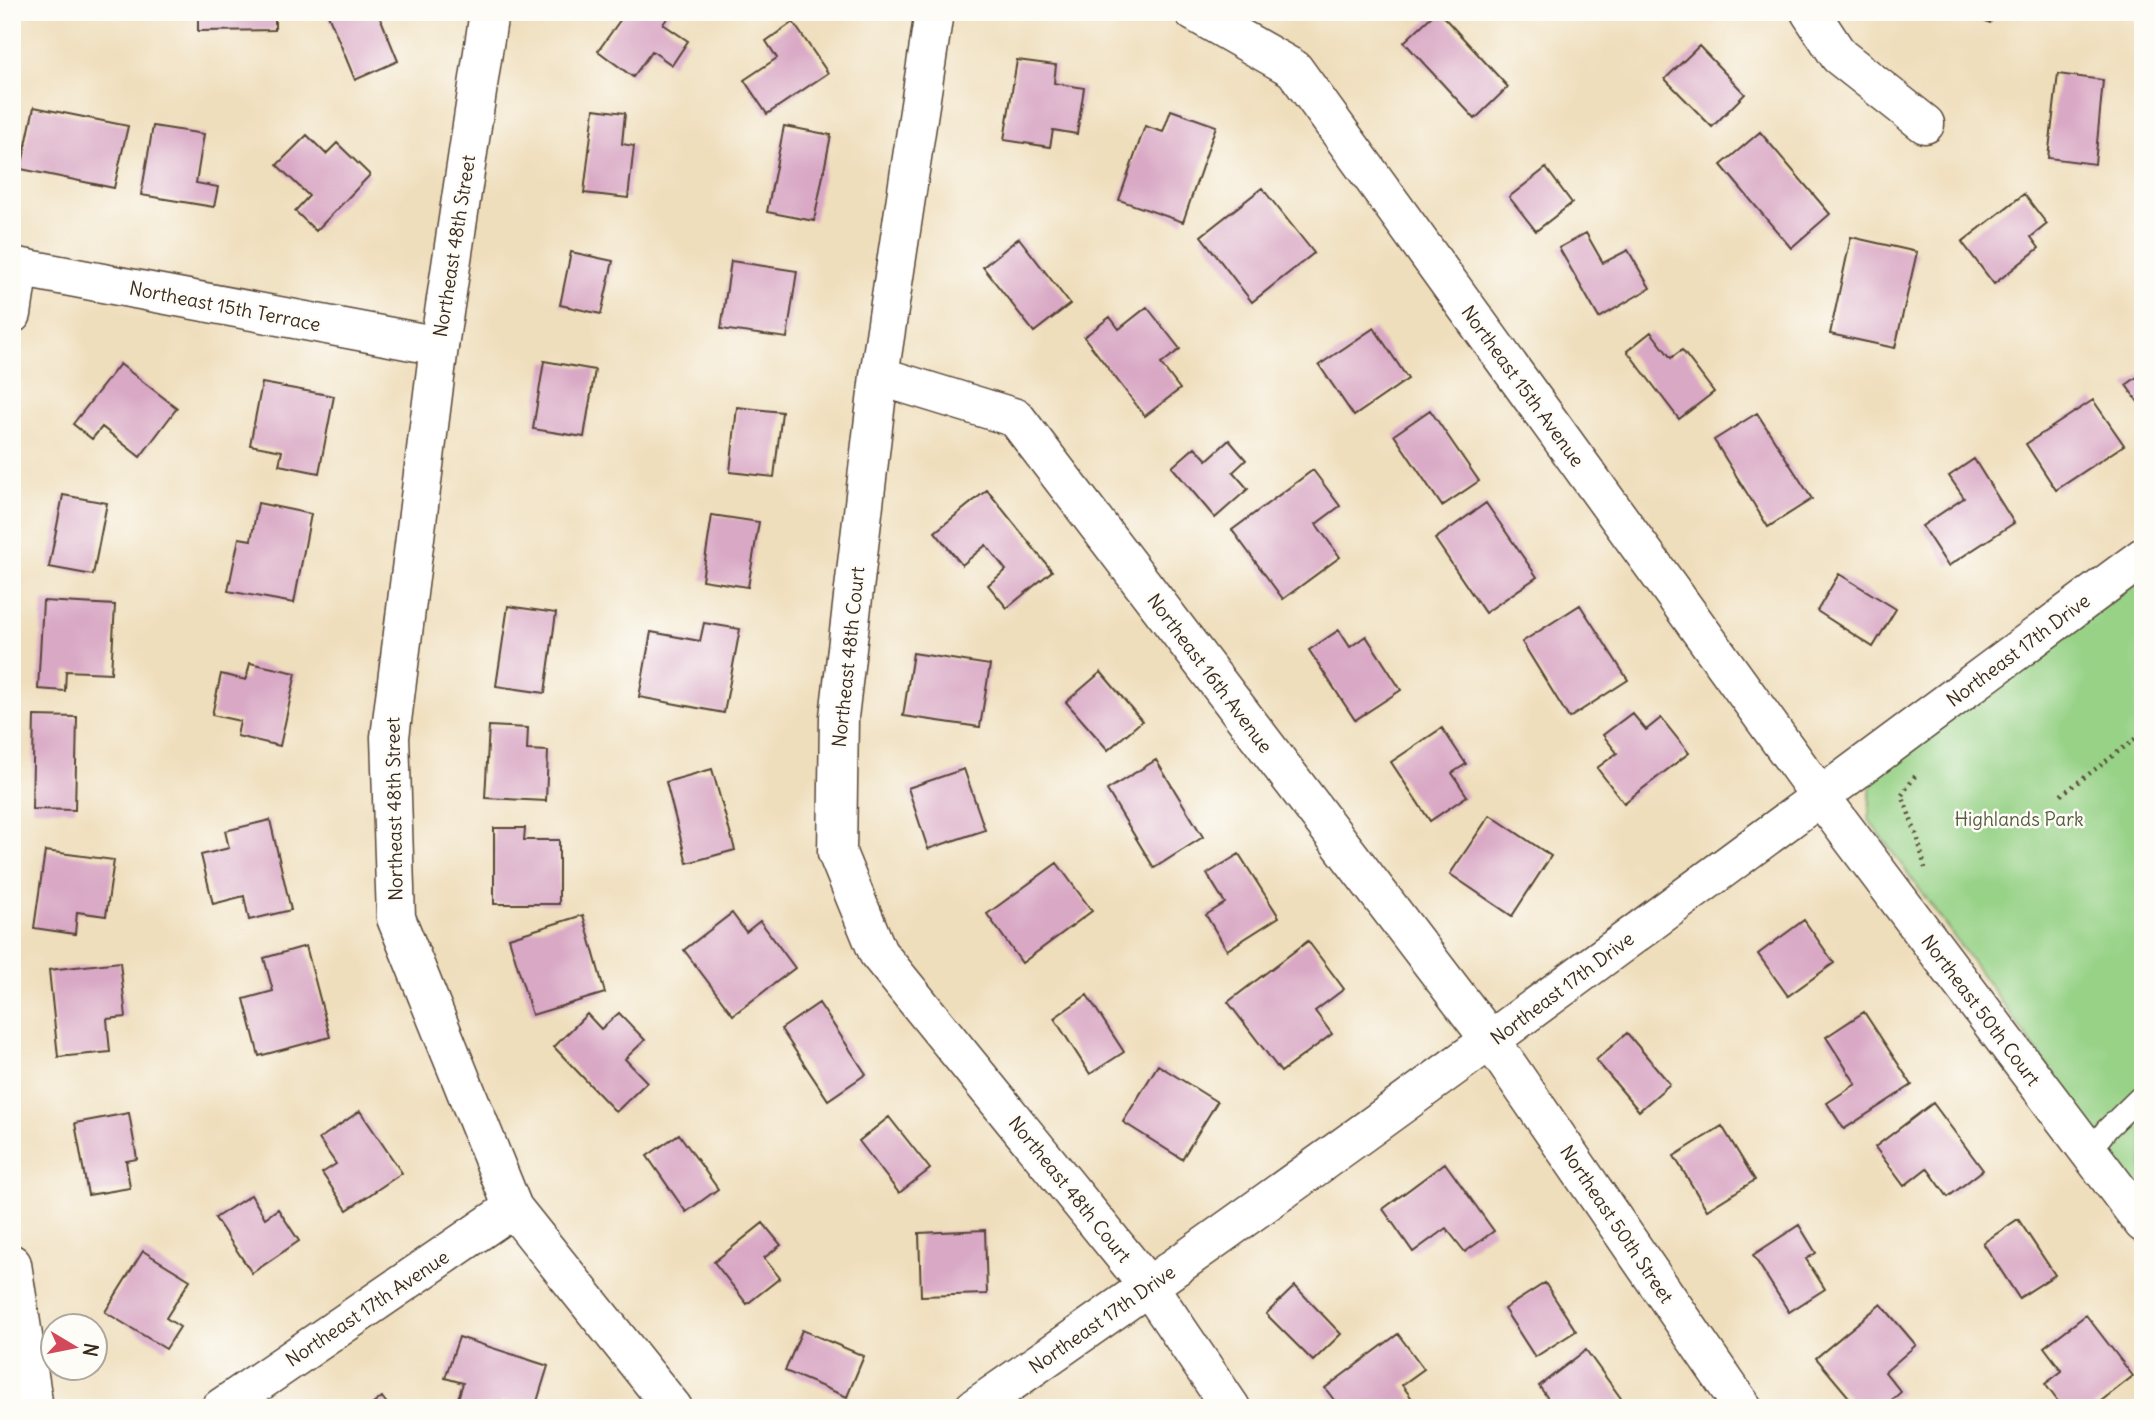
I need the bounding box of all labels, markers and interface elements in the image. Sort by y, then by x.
street label: Northeast 48th Street [428,153,480,339]
street label: Northeast 15th Terrace [127,276,323,336]
street label: Northeast 15th Avenue [1456,301,1590,471]
street label: Northeast 48th Court [827,566,869,748]
street label: Northeast 17th Drive [1942,588,2094,712]
street label: Northeast 16th Avenue [1142,589,1278,757]
street label: Northeast 48th Street [380,717,408,901]
park label: Highlands Park [1954,807,2084,831]
street label: Northeast 17th Drive [1486,926,1638,1050]
street label: Northeast 50th Court [1916,930,2046,1090]
street label: Northeast 48th Court [1004,1111,1136,1267]
street label: Northeast 50th Street [1555,1140,1679,1308]
street label: Northeast 17th Avenue [281,1244,453,1372]
street label: Northeast 17th Drive [1024,1260,1180,1378]
north arrow [38,1312,108,1382]
text: N [78,1341,104,1359]

